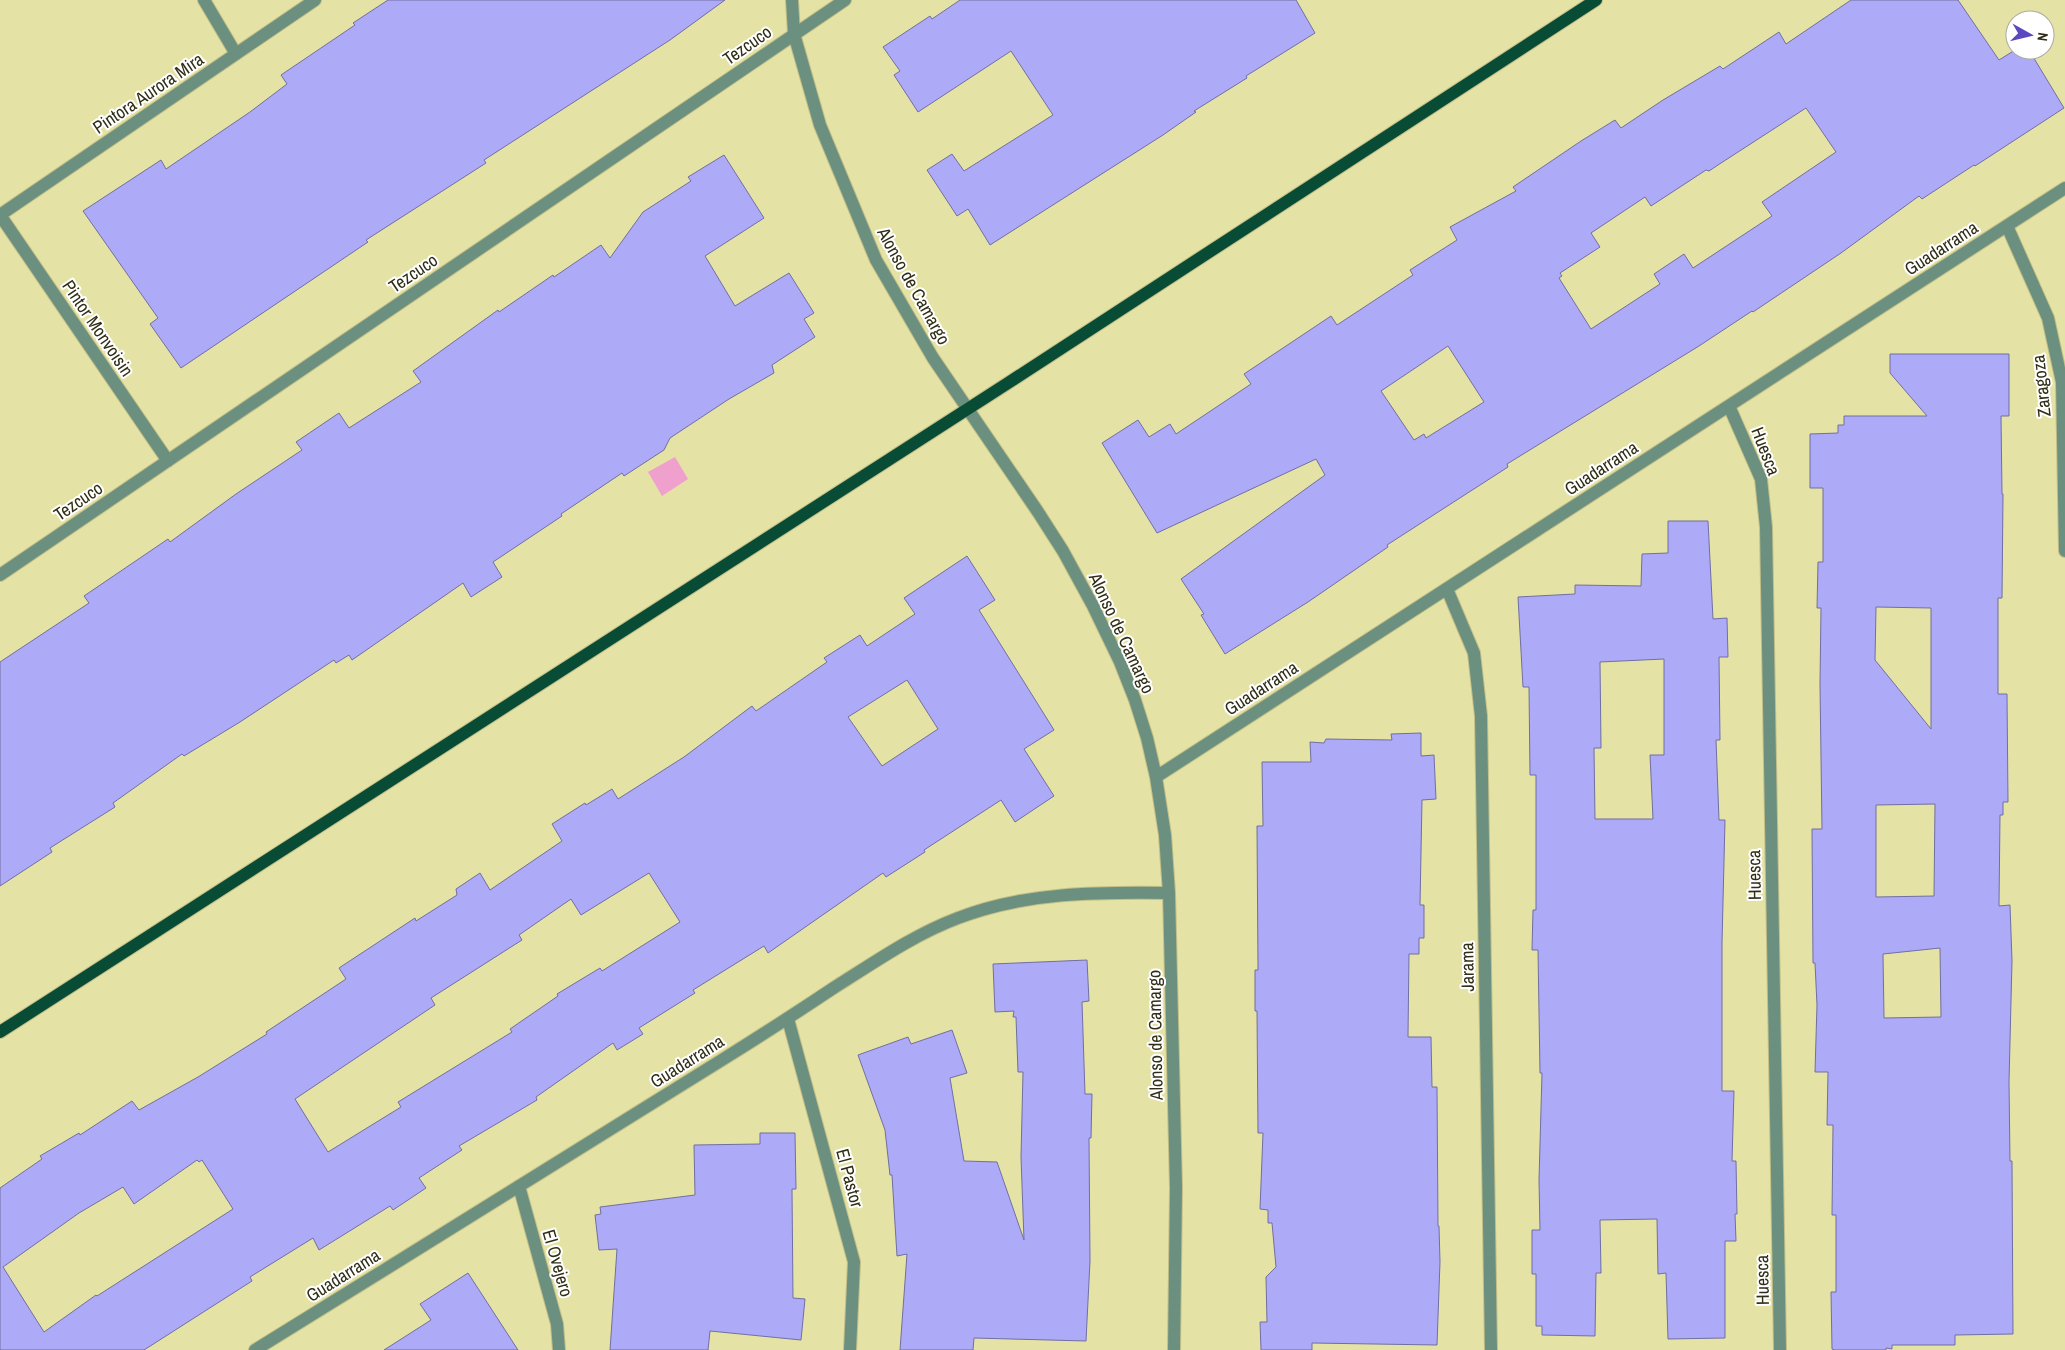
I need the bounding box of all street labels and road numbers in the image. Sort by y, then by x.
street label: Tezcuco [718,19,776,71]
street label: Pintora Aurora Mira [88,47,208,139]
street label: Guadarrama [1899,215,1983,281]
street label: Alonso de Camargo [871,222,957,349]
street label: Tezcuco [384,247,442,299]
street label: Pintor Monvoisin [56,275,140,381]
street label: Zaragoza [2025,354,2057,418]
street label: Huesca [1745,423,1787,479]
street label: Guadarrama [1559,435,1643,501]
street label: Tezcuco [49,475,107,527]
street label: Alonso de Camargo [1083,568,1161,697]
street label: Guadarrama [1219,655,1303,721]
street label: Huesca [1741,850,1767,900]
street label: Jarama [1454,942,1480,992]
street label: Alonso de Camargo [1141,970,1169,1101]
street label: Guadarrama [645,1028,729,1094]
street label: El Pastor [830,1146,870,1210]
street label: El Ovejero [536,1226,580,1300]
street label: Guadarrama [301,1242,385,1308]
street label: Huesca [1749,1255,1775,1305]

